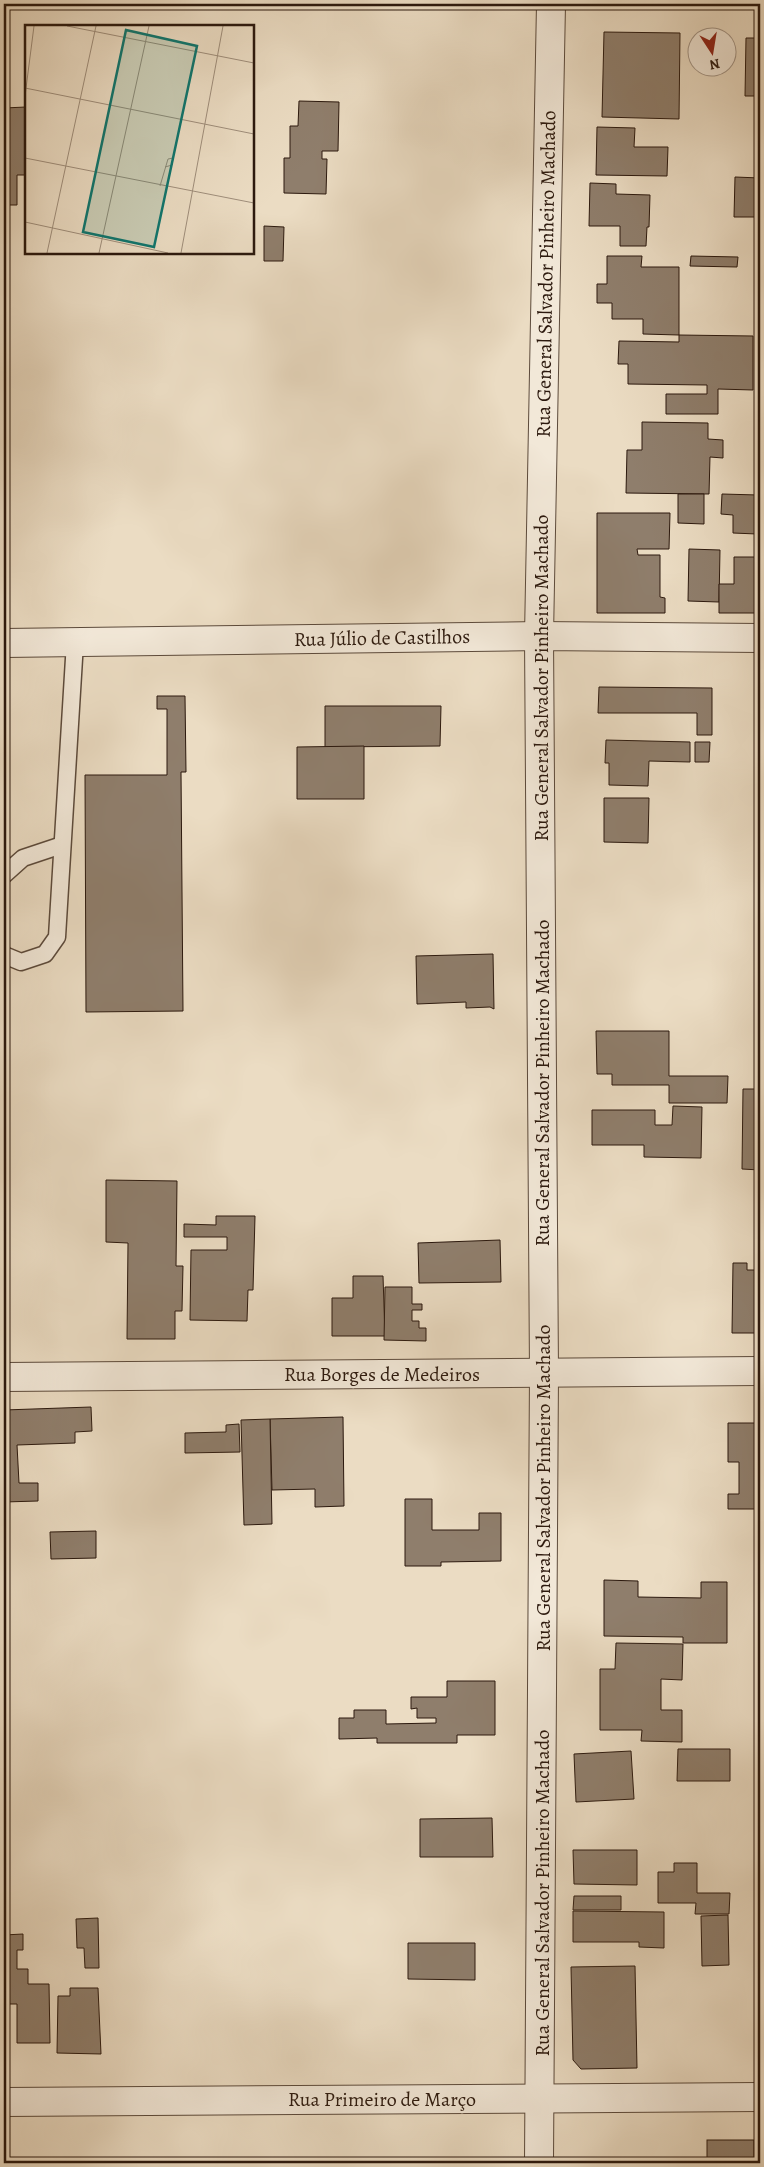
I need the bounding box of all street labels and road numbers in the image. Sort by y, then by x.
street label: Rua General Salvador Pinheiro Machado [530,110,562,438]
street label: Rua General Salvador Pinheiro Machado [528,514,555,842]
street label: Rua Júlio de Castilhos [294,623,470,653]
street label: Rua General Salvador Pinheiro Machado [529,919,556,1247]
street label: Rua General Salvador Pinheiro Machado [530,1324,557,1652]
street label: Rua Borges de Medeiros [284,1361,480,1388]
street label: Rua General Salvador Pinheiro Machado [529,1729,556,2057]
street label: Rua Primeiro de Março [288,2086,476,2113]

